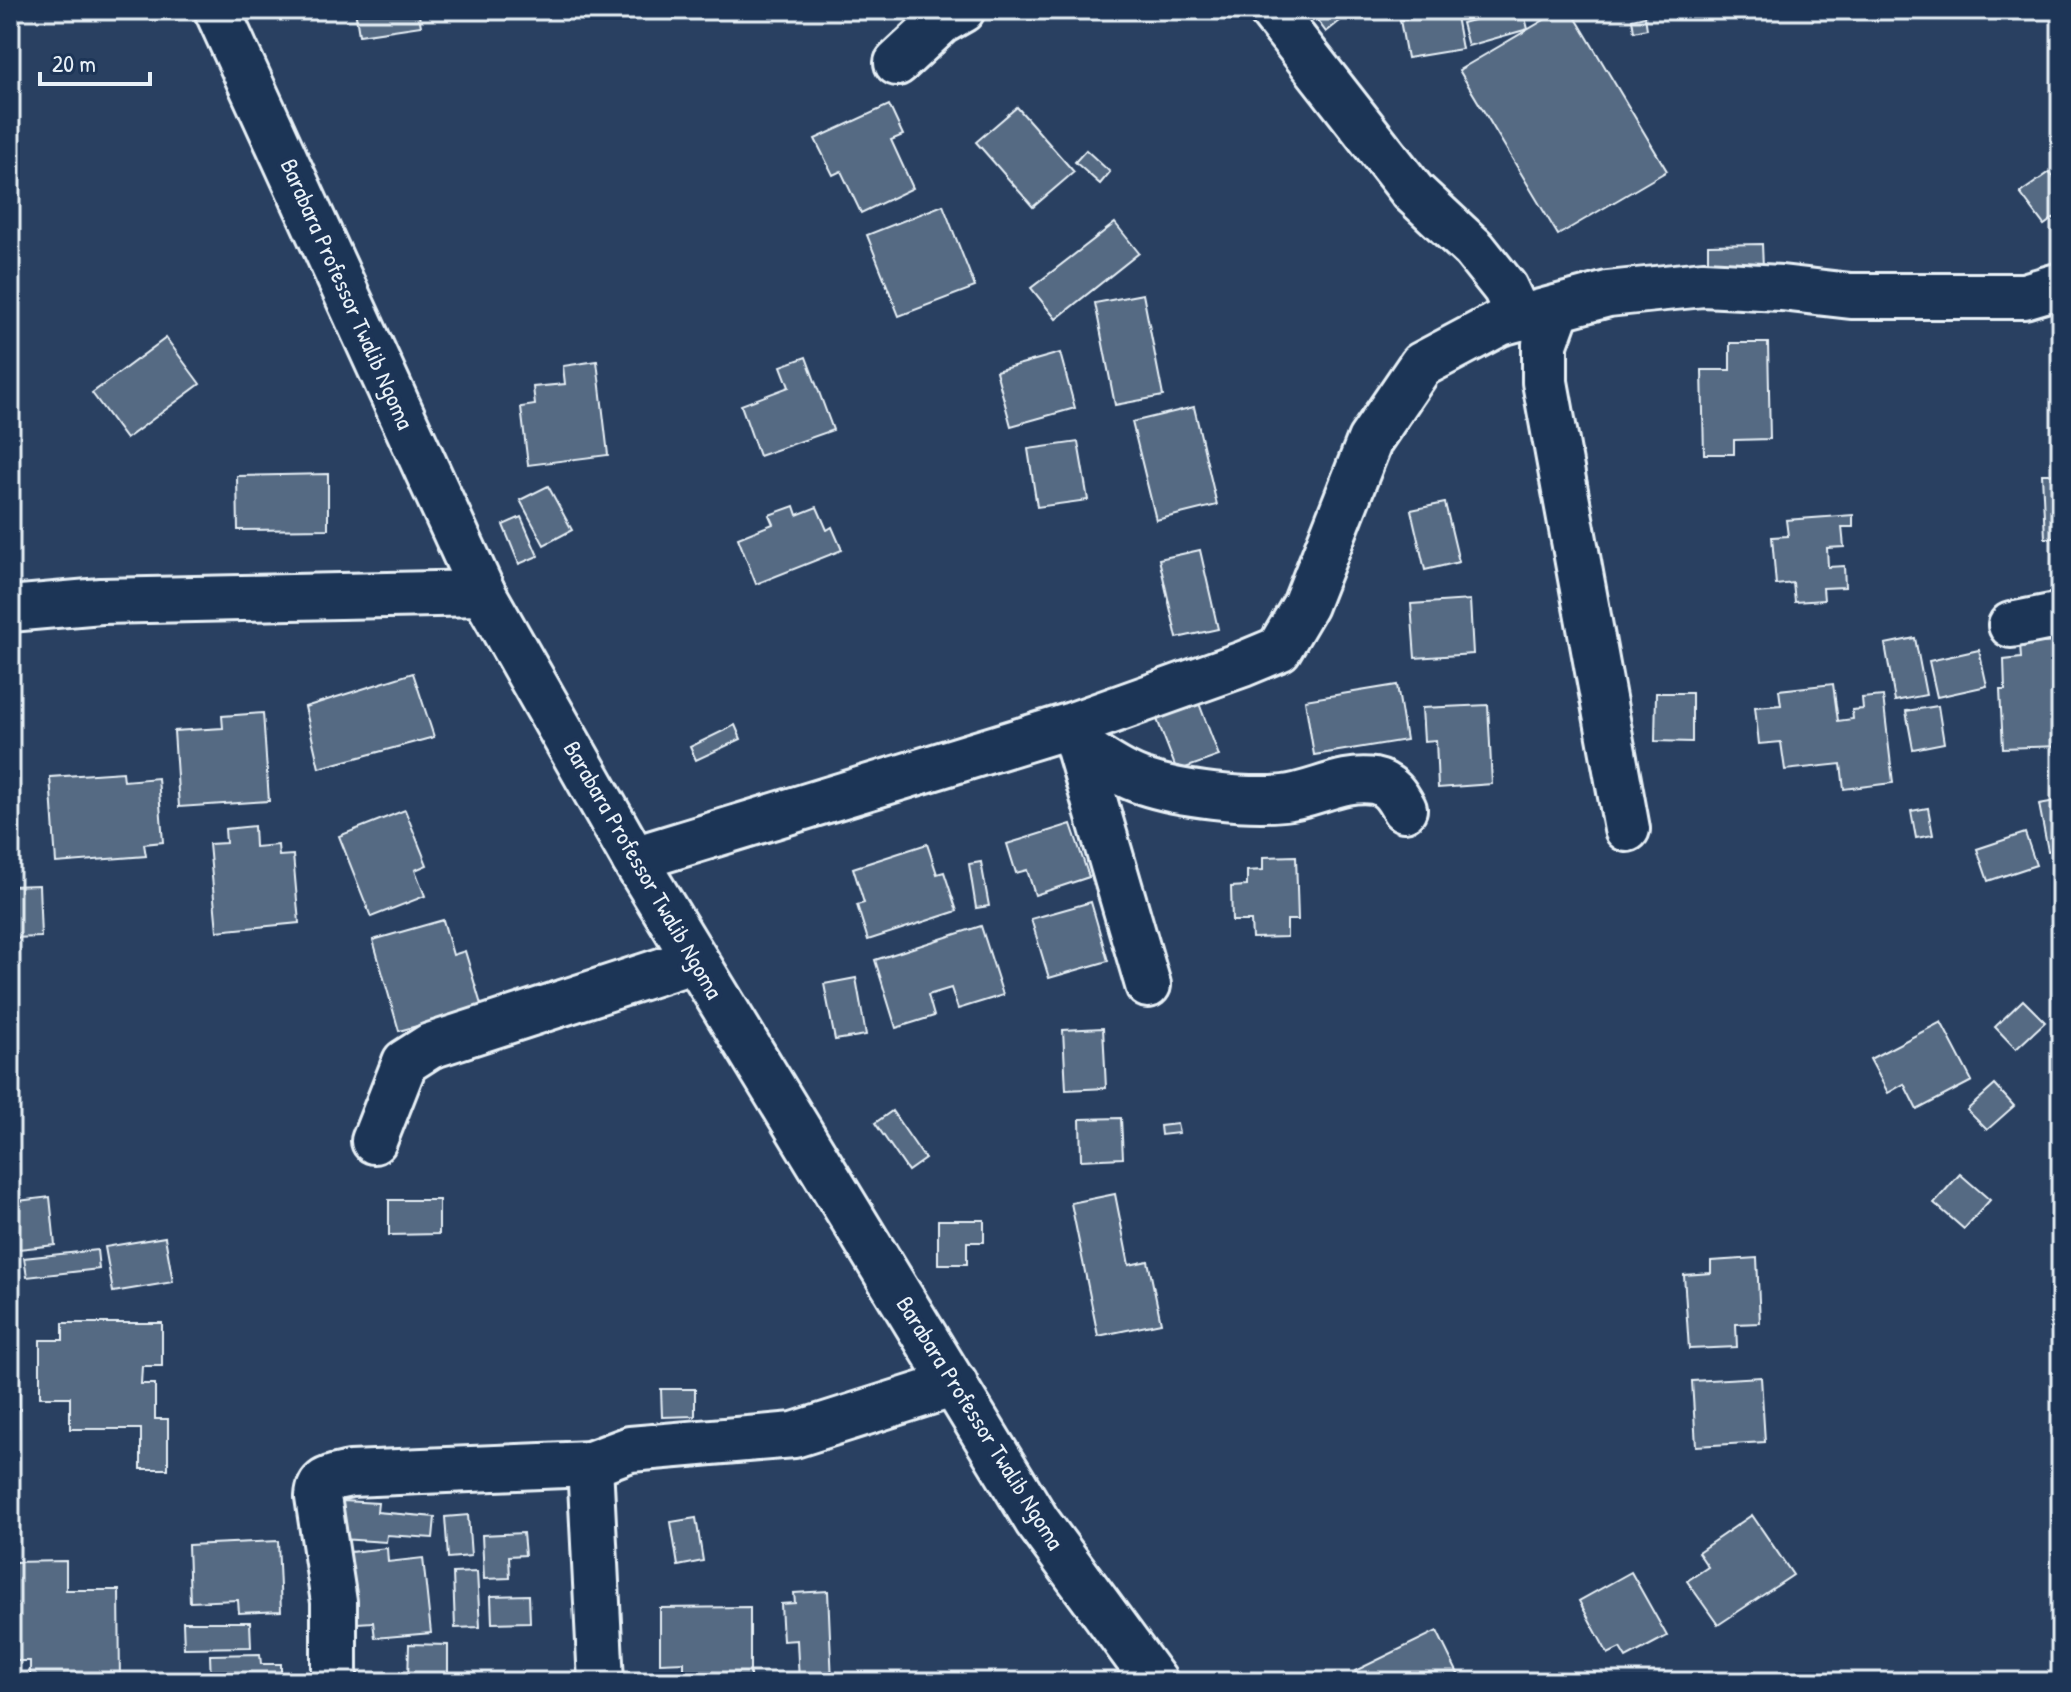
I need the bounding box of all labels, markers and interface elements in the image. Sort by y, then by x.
scale bar [40,36,150,86]
text: 20 m [52,47,96,79]
street label: Barabara Professor Twalib Ngoma [274,153,422,434]
street label: Barabara Professor Twalib Ngoma [557,735,731,1004]
street label: Barabara Professor Twalib Ngoma [890,1290,1072,1555]

